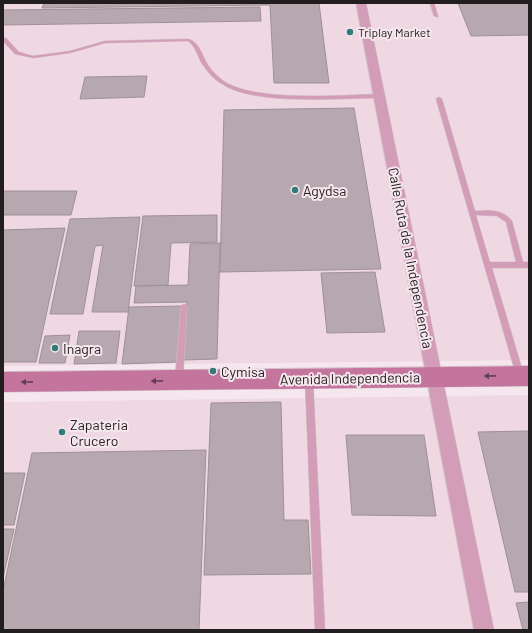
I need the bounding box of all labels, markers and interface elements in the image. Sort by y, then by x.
place label: Triplay Market [358,25,431,39]
marker: Triplay Market [345,27,355,37]
street label: Calle Ruta de la Independencia [385,166,437,350]
place label: Agydsa [303,182,346,199]
marker: Agydsa [290,185,300,195]
place label: Inagra [63,340,101,357]
marker: Inagra [50,343,60,353]
place label: Cymisa [221,363,265,380]
marker: Cymisa [208,366,218,376]
street label: Avenida Independencia [280,368,420,388]
one-way arrow [483,373,496,379]
one-way arrow [150,378,163,384]
one-way arrow [20,379,33,385]
place label: Zapateria Crucero [70,416,128,449]
marker: Zapateria Crucero [57,427,67,437]

